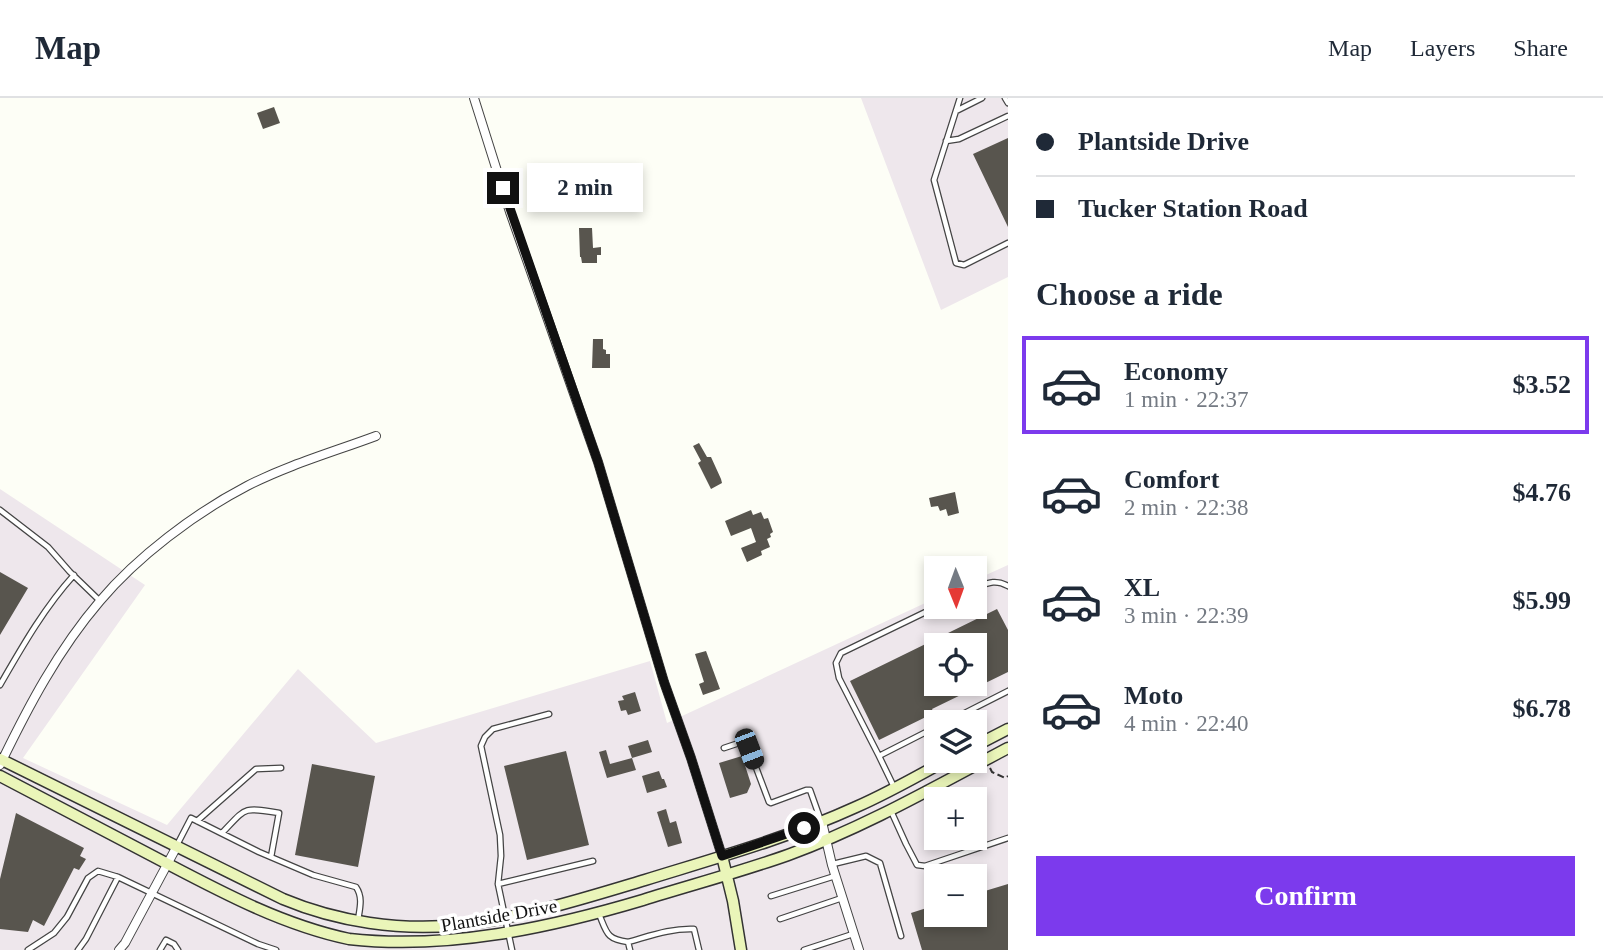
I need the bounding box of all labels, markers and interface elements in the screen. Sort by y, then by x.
text: Map [35,30,101,66]
text: Map [1328,35,1372,61]
text: Layers [1410,35,1475,61]
text: Share [1513,35,1568,61]
text: Plantside Drive [1078,127,1249,156]
callout: 2 min [528,164,643,212]
route end [487,172,519,204]
text: 2 min [557,175,613,200]
text: Tucker Station Road [1078,194,1308,223]
text: Choose a ride [1036,276,1223,312]
icon: car [1040,354,1103,417]
text: Economy [1124,357,1228,386]
text: $3.52 [1513,370,1571,399]
text: 1 min · 22:37 [1124,387,1249,412]
icon: car [1040,462,1103,525]
text: Comfort [1124,465,1219,494]
text: $4.76 [1513,478,1571,507]
text: 2 min · 22:38 [1124,495,1249,520]
north arrow [924,556,987,620]
map controls [924,556,987,927]
icon: car [1040,570,1103,633]
text: XL [1124,573,1160,602]
text: $5.99 [1513,586,1571,615]
text: 3 min · 22:39 [1124,603,1249,628]
button: locate [924,633,987,696]
icon: car [1040,678,1103,741]
text: Moto [1124,681,1183,710]
text: $6.78 [1513,694,1571,723]
button: layers [924,710,987,773]
text: 4 min · 22:40 [1124,711,1249,736]
car [732,726,767,772]
button: + [924,787,987,850]
route start [788,812,820,844]
button: Confirm [1036,856,1575,936]
button: − [924,864,987,927]
street label: Plantside Drive [439,895,559,936]

